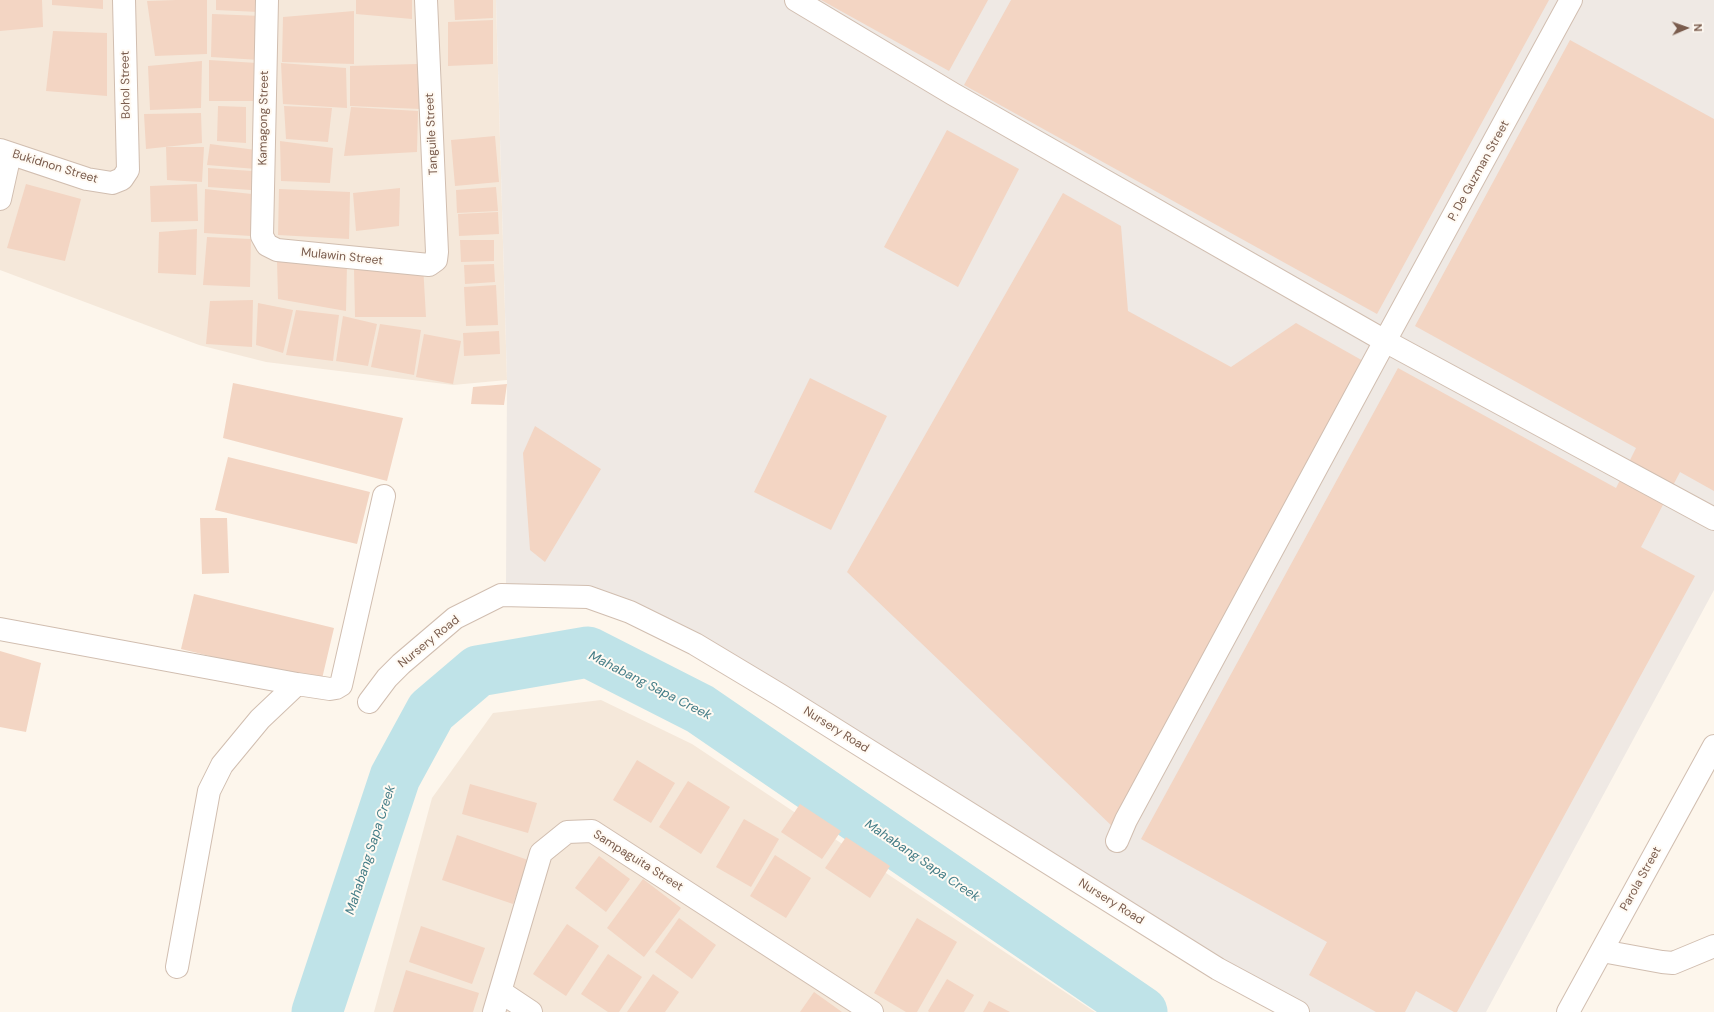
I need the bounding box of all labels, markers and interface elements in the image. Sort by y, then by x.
north arrow [1666,8,1706,48]
text: N [1691,23,1705,32]
street label: Bohol Street [118,51,134,119]
street label: Kamagong Street [256,70,272,166]
street label: Tanguile Street [423,92,441,176]
street label: P. De Guzman Street [1445,118,1513,224]
street label: Bukidnon Street [11,147,99,187]
street label: Mulawin Street [300,246,384,268]
street label: Nursery Road [395,613,463,671]
water label: Mahabang Sapa Creek [586,648,714,724]
street label: Nursery Road [801,704,871,756]
water label: Mahabang Sapa Creek [343,783,399,917]
water label: Mahabang Sapa Creek [861,817,983,905]
street label: Sampaguita Street [590,828,686,894]
street label: Parola Street [1618,844,1664,914]
street label: Nursery Road [1076,876,1146,928]

